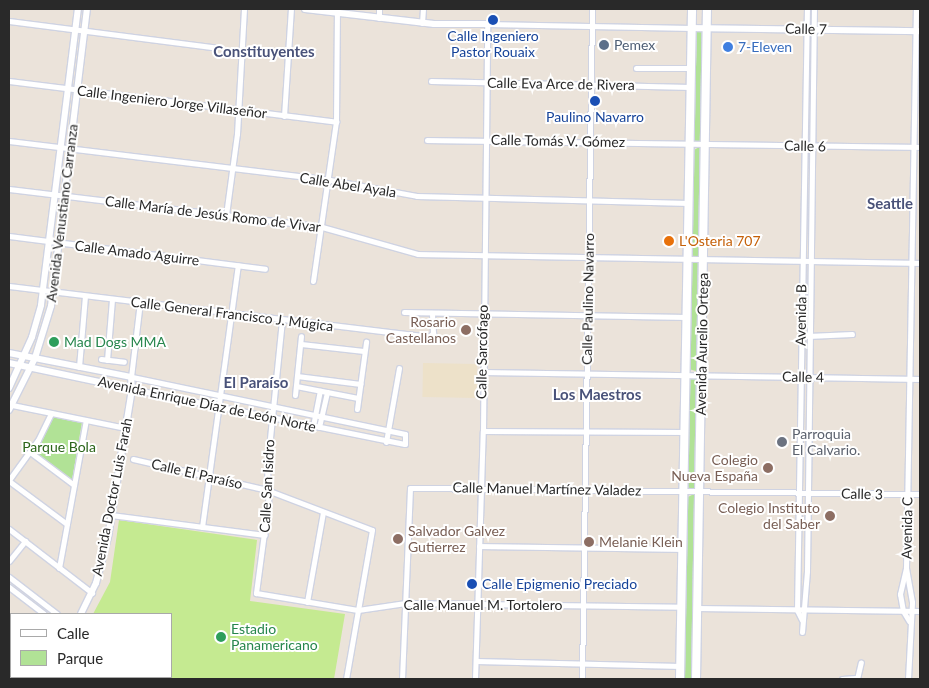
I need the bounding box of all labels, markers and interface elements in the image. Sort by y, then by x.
marker: Calle Ingeniero Pastor Rouaix [487,14,499,26]
street label: Calle 7 [785,20,827,38]
place label: Calle Ingeniero Pastor Rouaix [447,28,539,60]
place label: Pemex [614,37,655,53]
marker: Pemex [598,39,610,51]
place label: 7-Eleven [738,39,792,55]
marker: 7-Eleven [722,41,734,53]
district label: Constituyentes [213,43,315,61]
street label: Calle Eva Arce de Rivera [487,74,635,94]
street label: Calle Ingeniero Jorge Villaseñor [76,82,268,122]
marker: Paulino Navarro [589,95,601,107]
place label: Paulino Navarro [546,109,644,125]
street label: Avenida Venustiano Carranza [43,123,81,303]
street label: Calle Tomás V. Gómez [490,131,626,151]
street label: Calle 6 [784,137,826,155]
street label: Calle Abel Ayala [298,169,398,201]
street label: Calle María de Jesús Romo de Vivar [104,192,322,236]
district label: Seattle [867,195,913,213]
street label: Calle Paulino Navarro [578,233,598,365]
place label: L'Osteria 707 [679,233,761,249]
marker: L'Osteria 707 [663,235,675,247]
street label: Calle Amado Aguirre [73,237,201,269]
street label: Avenida Aurelio Ortega [692,272,712,416]
street label: Avenida B [792,284,810,346]
street label: Calle General Francisco J. Múgica [130,293,334,335]
street label: Calle Sarcófago [473,305,491,399]
place label: Rosario Castellanos [386,314,456,347]
marker: Rosario Castellanos [460,324,472,336]
place label: Mad Dogs MMA [64,334,166,350]
marker: Mad Dogs MMA [48,336,60,348]
street label: Calle 4 [782,368,824,386]
street label: Avenida Enrique Díaz de León Norte [96,373,318,435]
district label: El Paraíso [224,374,288,392]
district label: Los Maestros [553,386,641,404]
street label: Avenida Doctor Luis Farah [88,416,136,578]
place label: Parroquia El Calvario. [792,426,860,458]
marker: Parroquia El Calvario. [776,436,788,448]
park label: Parque Bola [22,439,96,455]
street label: Calle San Isidro [256,439,278,533]
place label: Colegio Nueva España [671,452,758,484]
street label: Calle El Paraíso [150,455,244,493]
marker: Colegio Nueva España [762,462,774,474]
street label: Calle Manuel Martínez Valadez [452,479,642,499]
street label: Calle 3 [841,485,883,503]
street label: Avenida C [898,497,916,559]
place label: Colegio Instituto del Saber [718,500,820,532]
marker: Colegio Instituto del Saber [824,510,836,522]
place label: Salvador Galvez Gutierrez [408,523,505,556]
marker: Salvador Galvez Gutierrez [392,533,404,545]
place label: Melanie Klein [599,534,683,550]
marker: Melanie Klein [583,536,595,548]
place label: Calle Epigmenio Preciado [482,576,637,592]
marker: Calle Epigmenio Preciado [466,578,478,590]
street label: Calle Manuel M. Tortolero [403,597,563,613]
legend [10,613,172,678]
place label: Estadio Panamericano [231,621,318,654]
text: Calle [57,624,89,642]
marker: Estadio Panamericano [215,631,227,643]
text: Parque [57,649,103,667]

